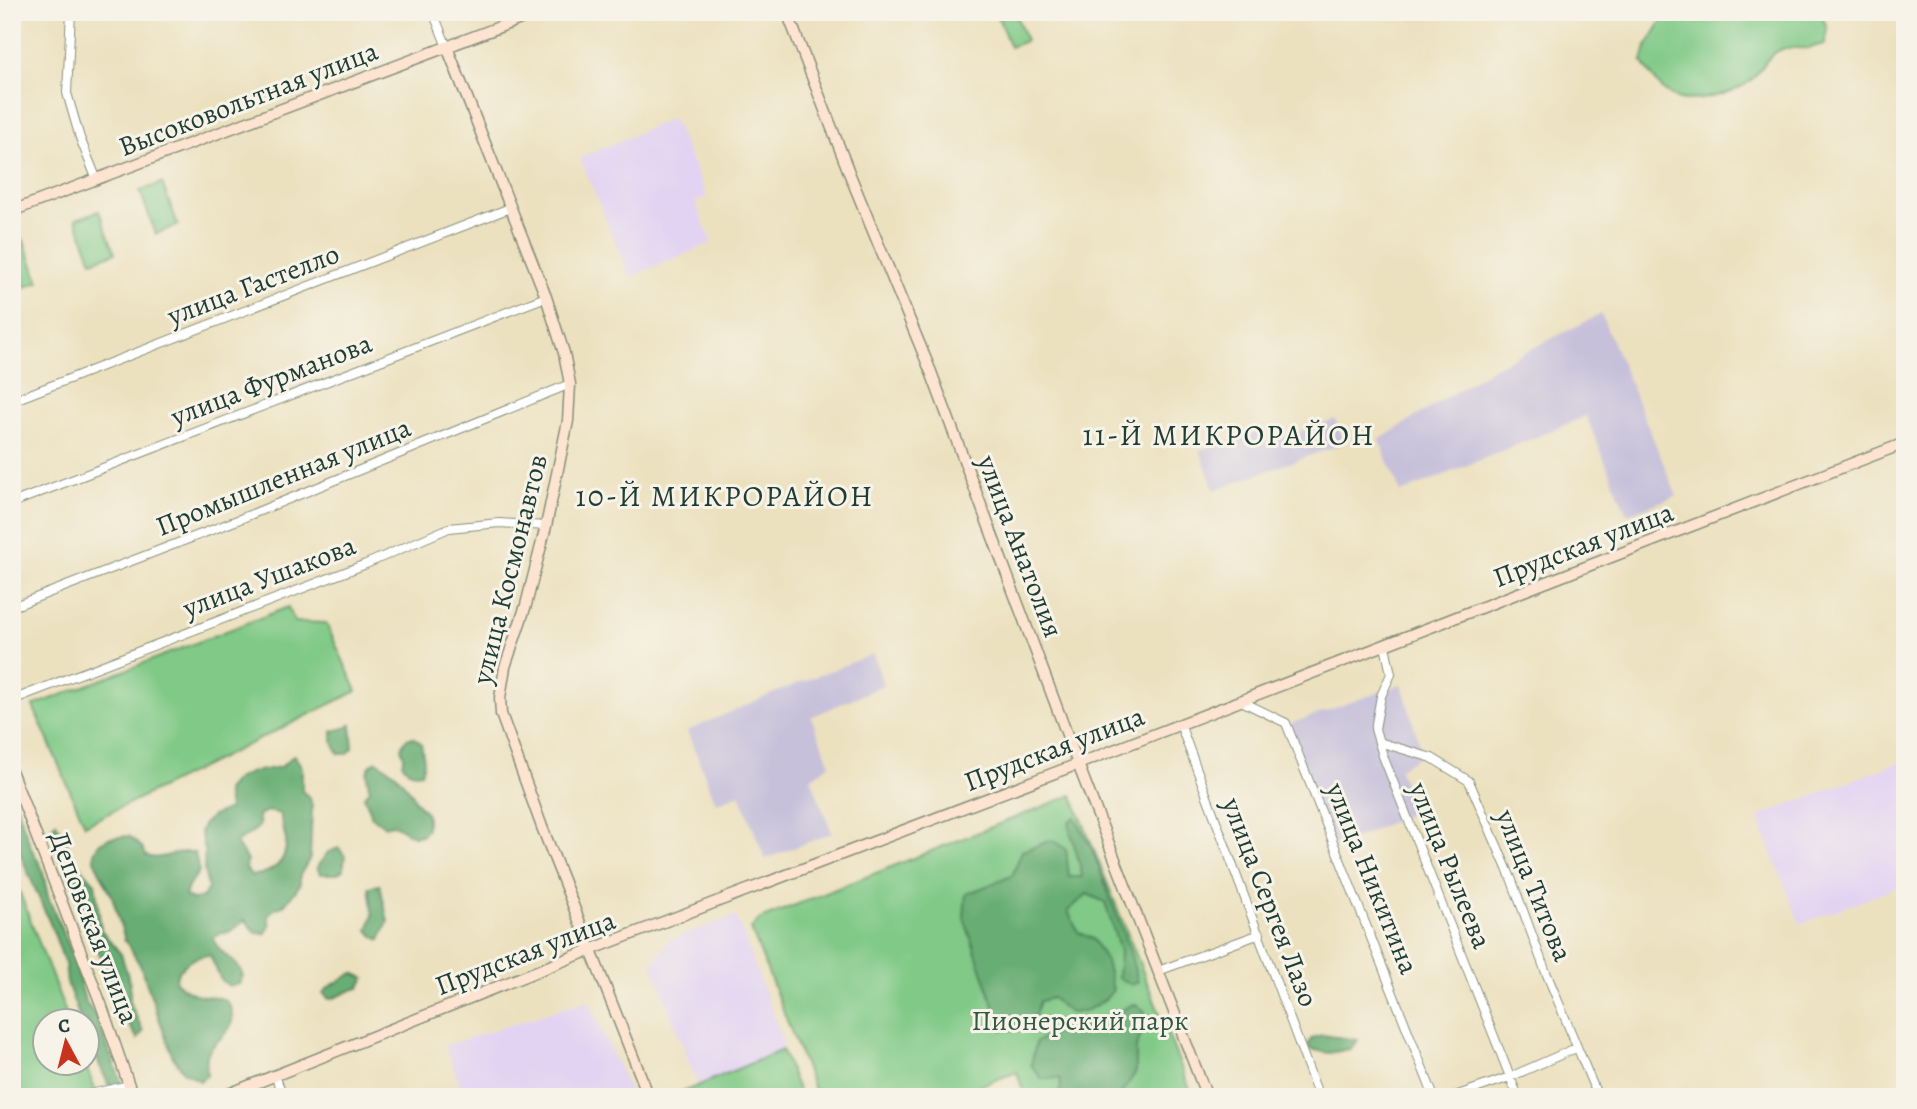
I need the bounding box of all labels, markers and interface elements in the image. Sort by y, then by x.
street label: Высоковольтная улица [113,32,384,166]
street label: улица Гастелло [161,235,345,336]
street label: улица Фурманова [164,324,377,436]
street label: Промышленная улица [150,408,417,545]
district label: 11-Й МИКРОРАЙОН [1082,415,1376,455]
street label: улица Анатолия [967,449,1072,643]
street label: улица Космонавтов [463,450,557,689]
district label: 10-Й МИКРОРАЙОН [576,476,874,516]
street label: Прудская улица [1488,493,1679,597]
street label: улица Ушакова [177,527,361,628]
street label: Прудская улица [959,697,1150,801]
street label: улица Рылеева [1399,775,1501,954]
street label: улица Никитина [1316,776,1428,980]
street label: улица Сергея Лазо [1212,791,1327,1012]
street label: улица Титова [1486,803,1582,967]
street label: Деповская улица [40,826,148,1029]
street label: Прудская улица [430,901,621,1005]
park label: Пионерский парк [971,1002,1189,1040]
north arrow [32,1007,102,1078]
text: С [57,1013,71,1040]

